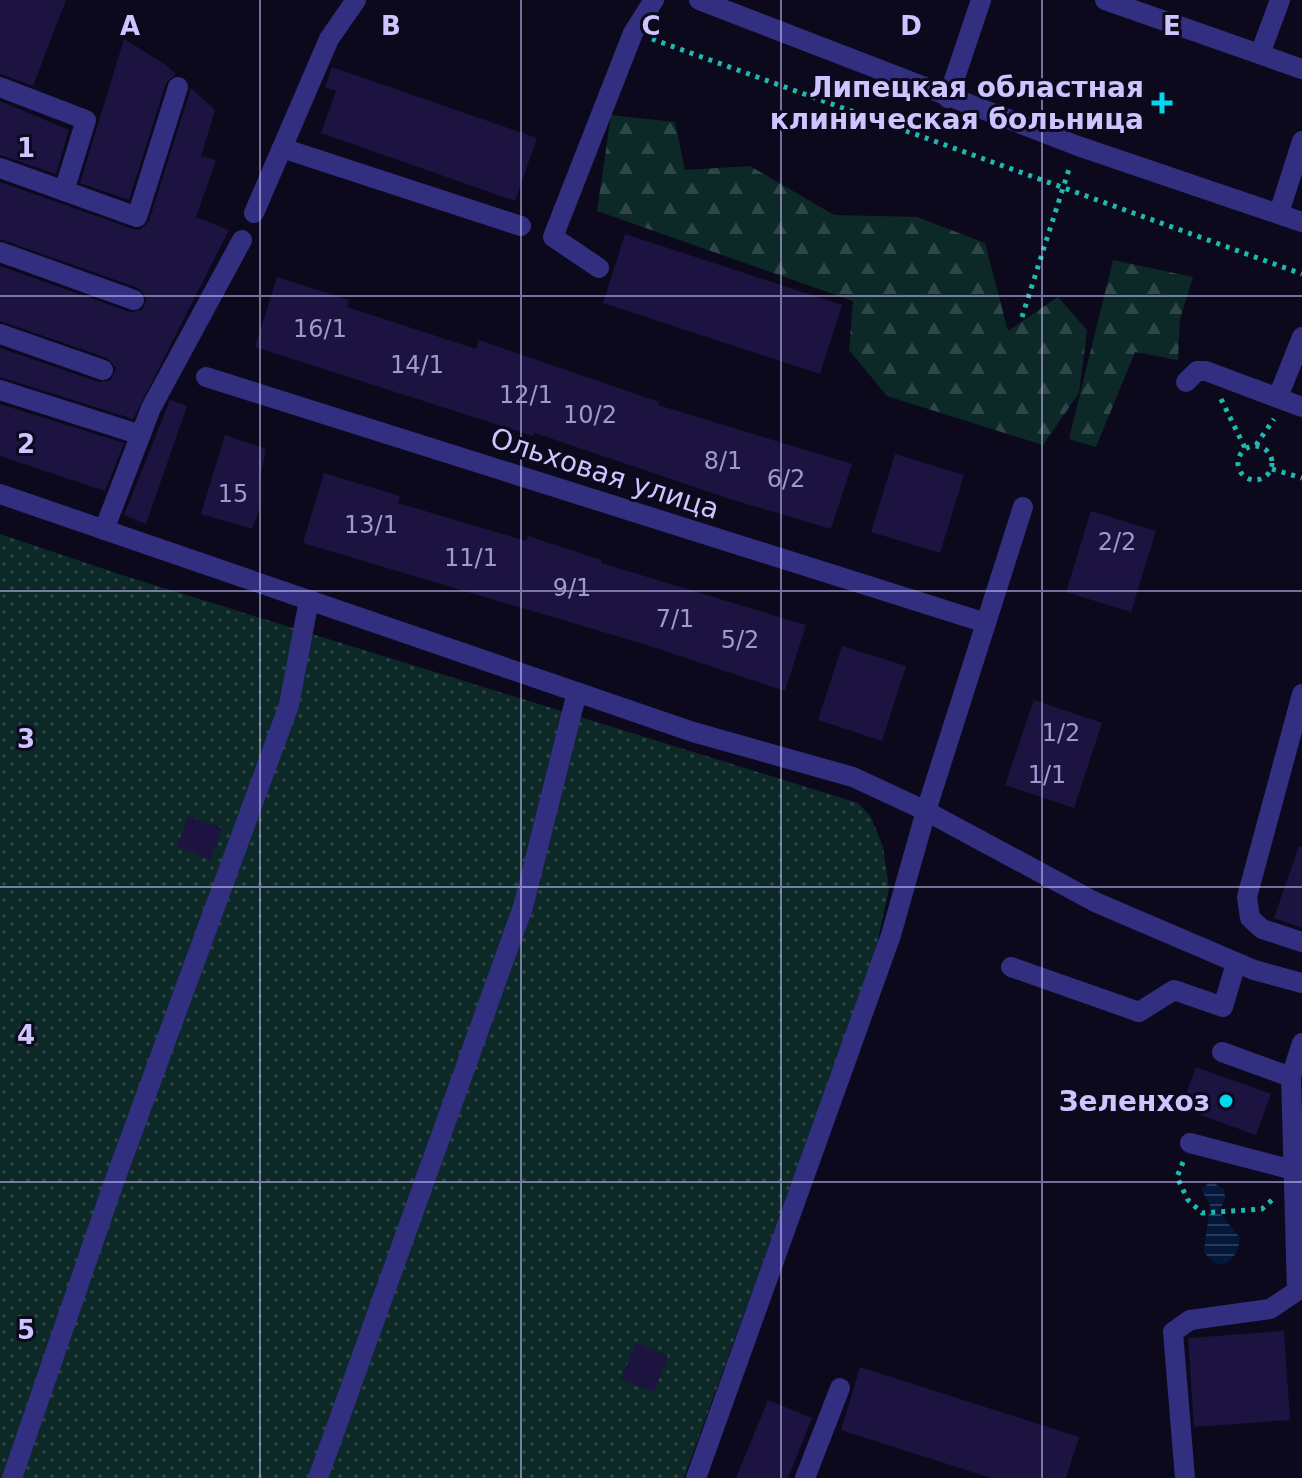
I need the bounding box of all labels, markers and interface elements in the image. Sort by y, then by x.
text: A [120,11,140,41]
text: B [381,11,401,41]
text: C [641,11,661,41]
text: D [900,11,922,41]
text: E [1163,11,1181,41]
place label: Липецкая областная клиническая больница [770,71,1144,136]
marker: Липецкая областная клиническая больница [1151,92,1173,114]
text: 1 [17,133,35,163]
house number: 16/1 [293,315,347,343]
house number: 14/1 [390,351,444,379]
house number: 12/1 [499,381,553,409]
house number: 10/2 [563,401,617,429]
street label: Ольховая улица [486,421,723,526]
text: 2 [17,429,35,459]
house number: 8/1 [704,447,742,475]
house number: 6/2 [767,465,805,493]
house number: 15 [218,480,248,508]
house number: 13/1 [344,511,398,539]
house number: 2/2 [1098,528,1136,556]
house number: 11/1 [444,544,498,572]
house number: 9/1 [553,574,591,602]
house number: 7/1 [656,605,694,633]
house number: 5/2 [721,626,759,654]
house number: 1/2 [1042,719,1080,747]
text: 3 [17,724,35,754]
house number: 1/1 [1028,761,1066,789]
text: 4 [17,1020,35,1050]
place label: Зеленхоз [1059,1085,1210,1118]
marker: Зеленхоз [1217,1092,1235,1110]
text: 5 [17,1315,35,1345]

